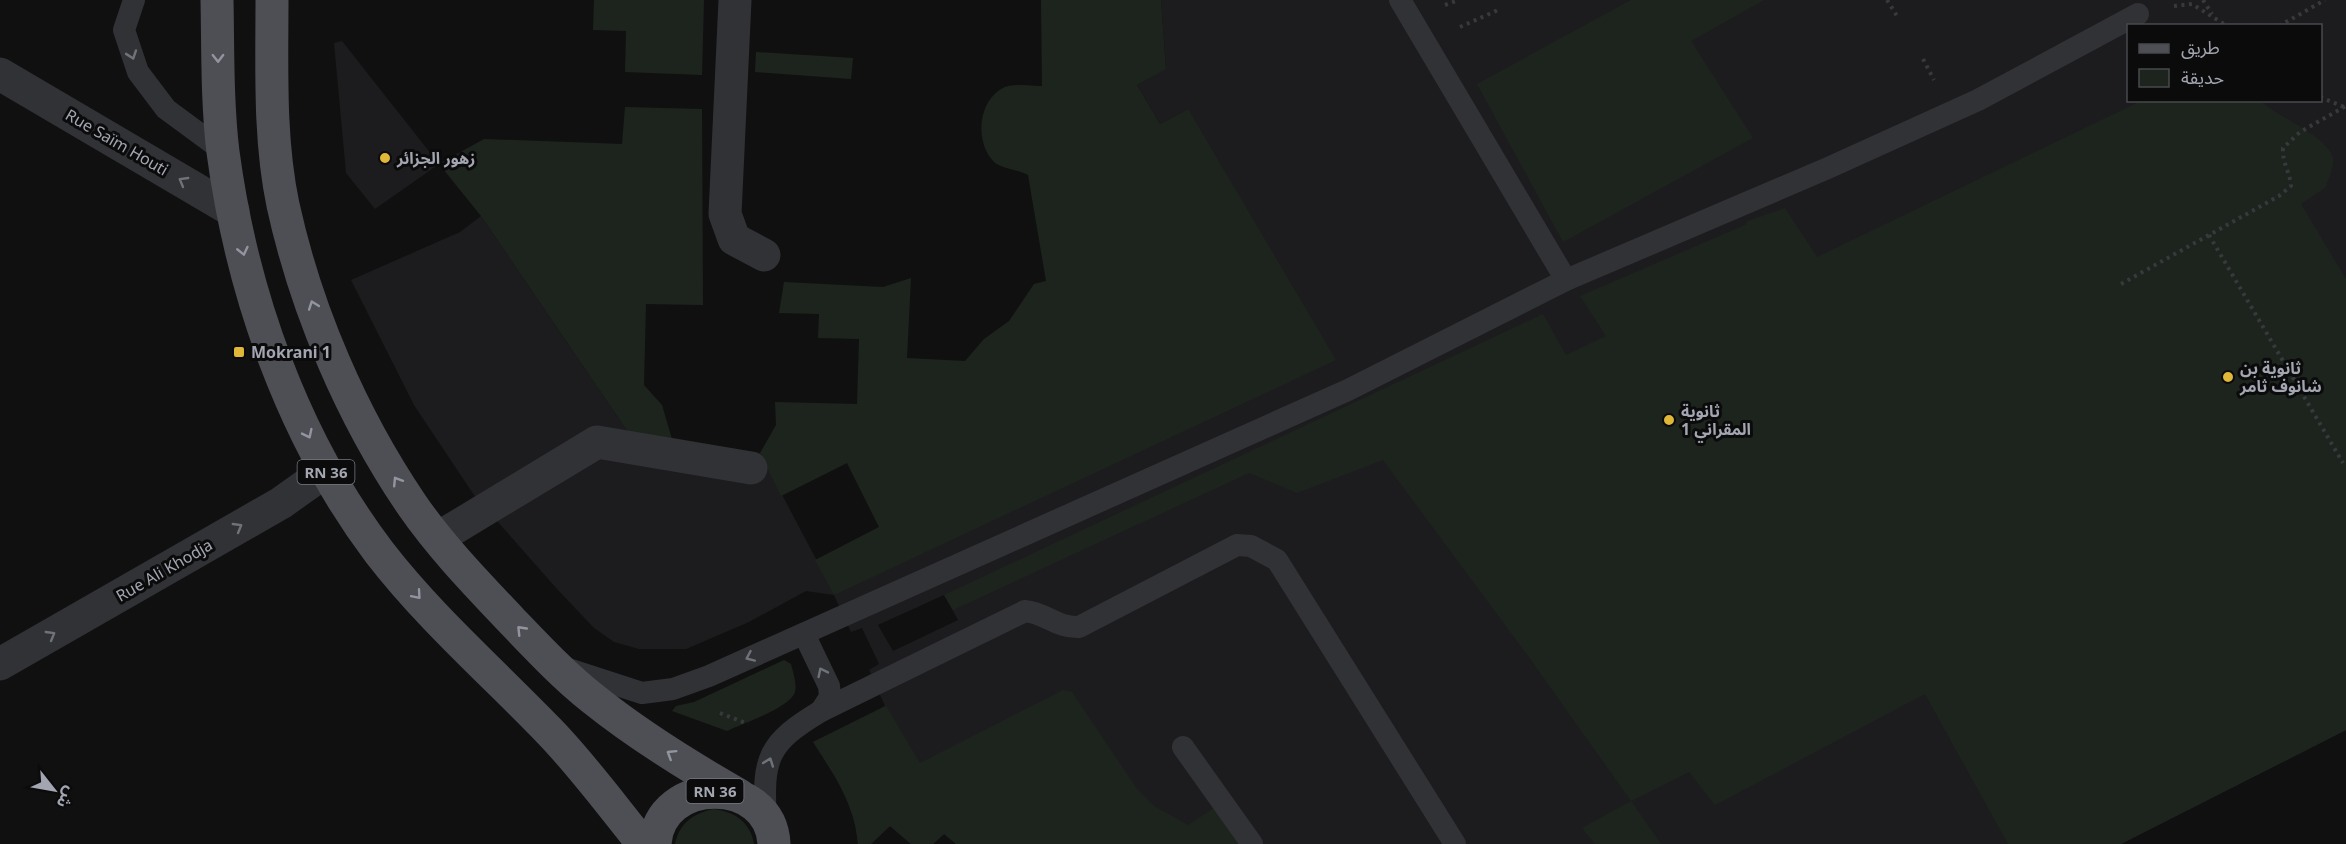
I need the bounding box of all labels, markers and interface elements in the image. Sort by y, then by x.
legend [2127,24,2322,102]
text: طريق [2181,35,2220,59]
one-way arrow [125,49,138,60]
one-way arrow [212,54,224,63]
text: حديقة [2181,65,2224,89]
street label: Rue Saïm Houti [62,104,172,180]
place label: زهور الجزائر [396,147,475,169]
marker: زهور الجزائر [378,151,392,165]
one-way arrow [178,177,189,189]
one-way arrow [235,246,248,256]
one-way arrow [308,300,321,311]
place label: Mokrani 1 [251,341,331,363]
marker: Mokrani 1 [232,345,246,359]
place label: ثانوية بن شانوف ثامر [2239,357,2322,397]
marker: ثانوية بن شانوف ثامر [2221,370,2235,384]
place label: ثانوية المقراني 1 [1681,400,1751,443]
marker: ثانوية المقراني 1 [1662,413,1676,427]
one-way arrow [301,428,313,439]
road number: RN 36 [298,460,354,484]
one-way arrow [393,477,405,487]
one-way arrow [232,523,242,535]
street label: Rue Ali Khodja [112,533,216,607]
one-way arrow [410,588,421,599]
one-way arrow [517,627,528,637]
one-way arrow [45,631,55,642]
one-way arrow [745,650,756,662]
one-way arrow [818,668,830,679]
one-way arrow [667,750,677,762]
one-way arrow [762,757,775,768]
north arrow [24,760,84,820]
road number: RN 36 [686,779,744,803]
text: ش [52,783,82,813]

